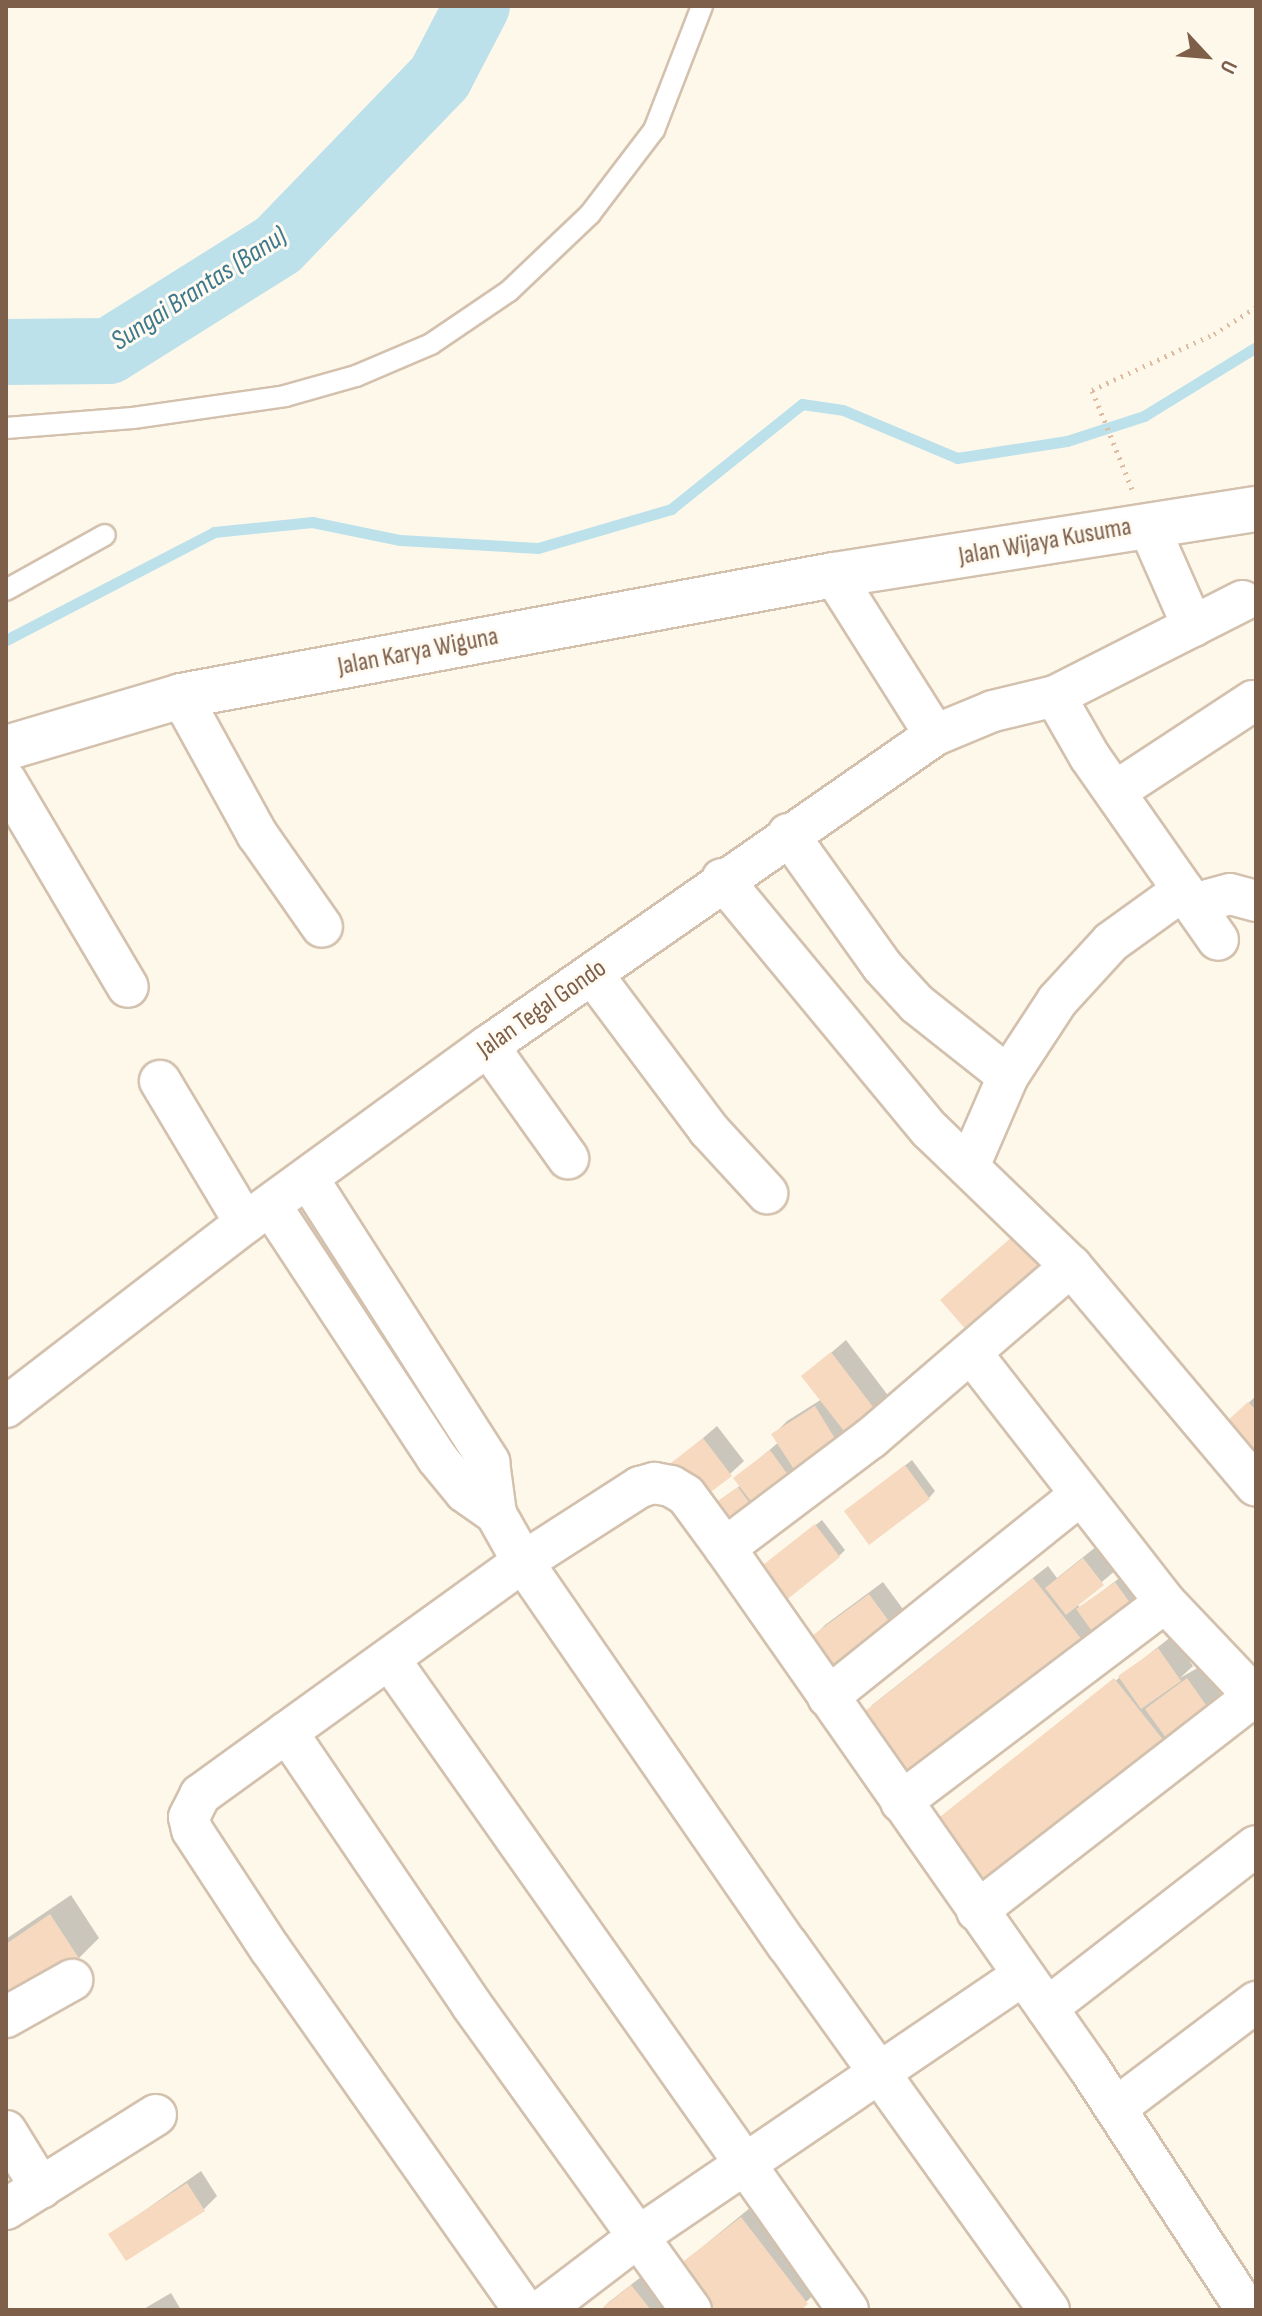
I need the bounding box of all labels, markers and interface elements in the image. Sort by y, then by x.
north arrow [1166,16,1246,96]
text: U [1213,56,1243,78]
water label: Sungai Brantas (Banu) [105,220,293,358]
street label: Jalan Wijaya Kusuma [956,511,1134,573]
street label: Jalan Karya Wiguna [335,621,501,683]
street label: Jalan Tegal Gondo [471,953,613,1065]

